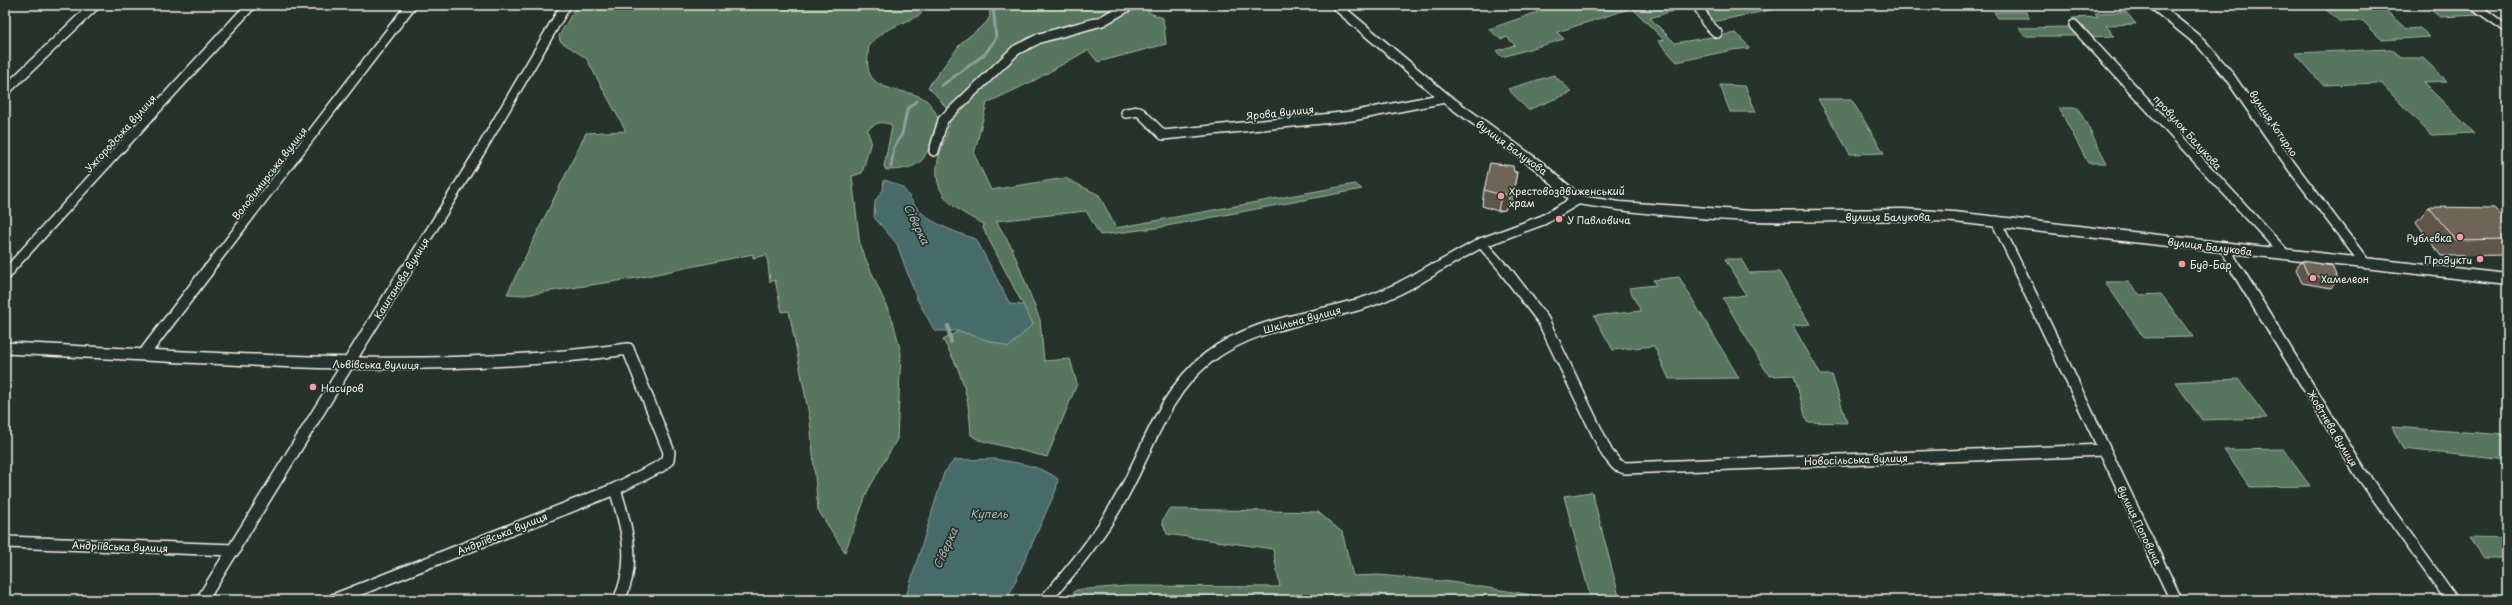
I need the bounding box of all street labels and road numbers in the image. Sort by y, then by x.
street label: вулиця Котирло [2246,87,2302,159]
street label: Ужгородська вулиця [81,91,159,175]
street label: провулок Балукова [2150,91,2226,174]
street label: Ярова вулиця [1245,101,1315,123]
street label: вулиця Балукова [1473,116,1551,179]
street label: Володимирська вулиця [228,123,310,223]
street label: вулиця Балукова [1845,209,1931,225]
street label: вулиця Балукова [2167,233,2254,260]
street label: Каштанова вулиця [370,234,432,322]
street label: Шкільна вулиця [1261,301,1343,337]
street label: Львівська вулиця [333,356,419,372]
street label: Жовтнева вулиця [2304,387,2362,469]
street label: Новосільська вулиця [1804,450,1908,468]
street label: вулиця Поповича [2114,483,2166,568]
street label: Андріївська вулиця [455,508,549,558]
street label: Андріївська вулиця [72,537,168,555]

